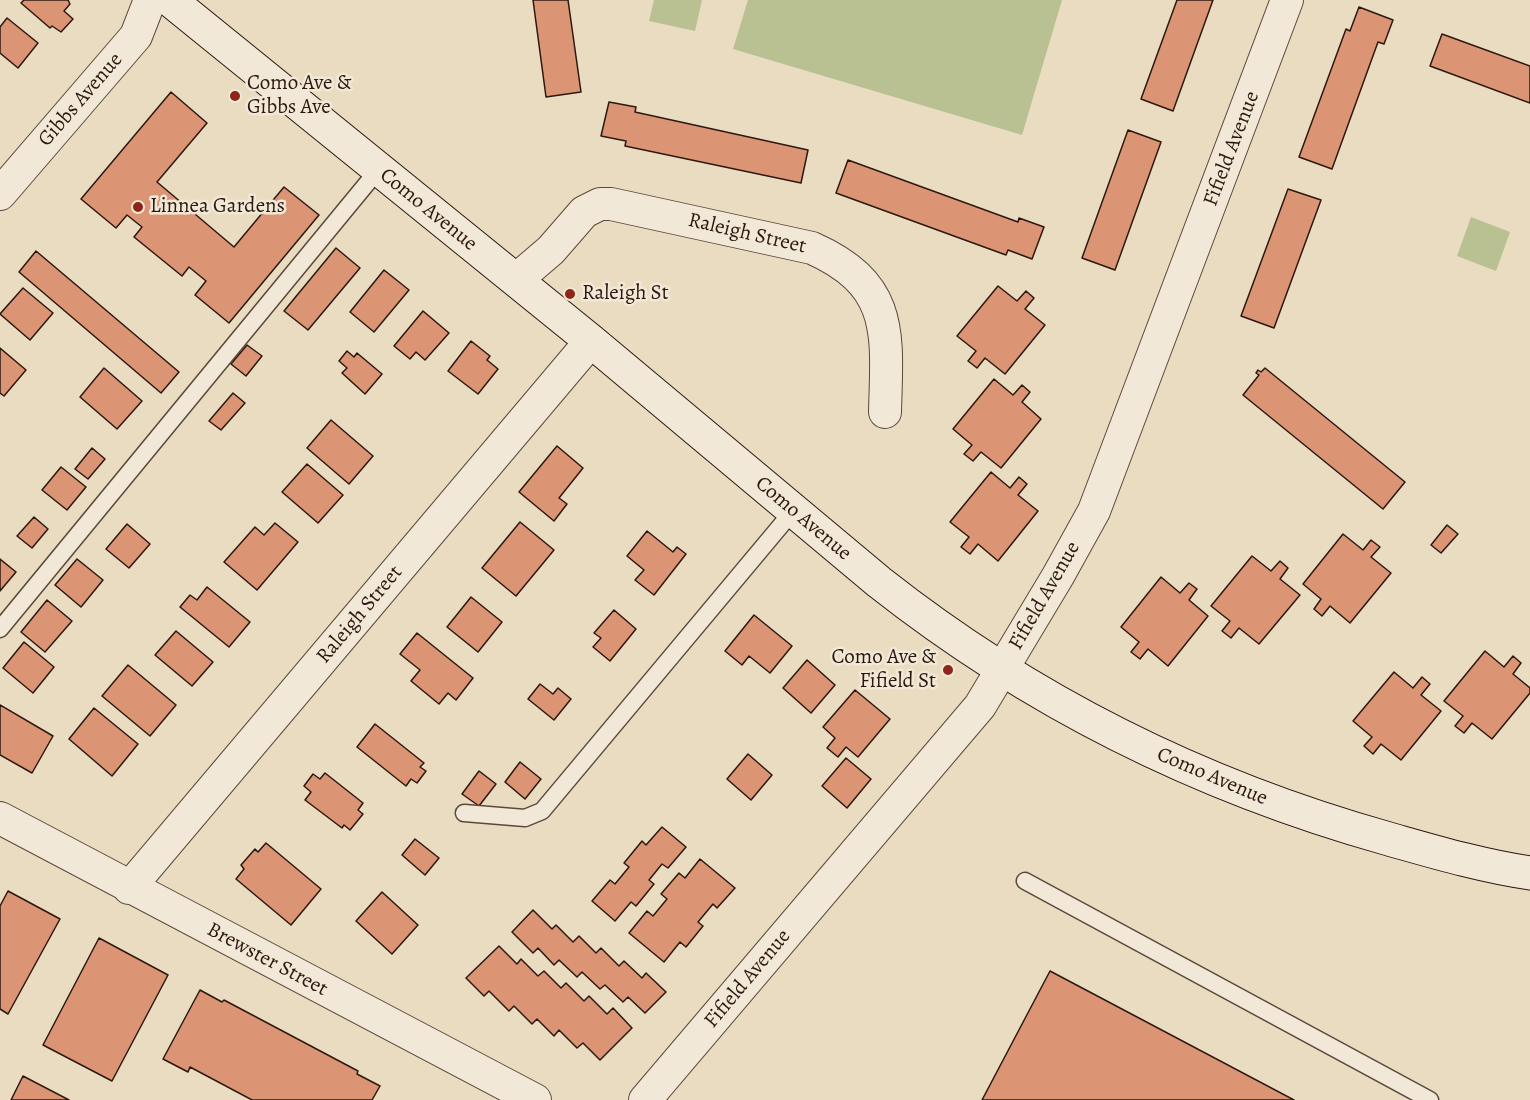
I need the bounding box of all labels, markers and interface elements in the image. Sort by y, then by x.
street label: Gibbs Avenue [33,48,129,152]
place label: Como Ave & Gibbs Ave [247,71,351,121]
street label: Fifield Avenue [1199,88,1265,210]
marker: Como Ave & Gibbs Ave [228,89,242,103]
street label: Como Avenue [374,163,482,257]
place label: Linnea Gardens [150,194,285,220]
marker: Linnea Gardens [131,200,145,214]
street label: Raleigh Street [686,208,808,260]
place label: Raleigh St [582,281,669,307]
marker: Raleigh St [563,287,577,301]
street label: Como Avenue [750,471,856,567]
street label: Fifield Avenue [1004,537,1086,655]
street label: Raleigh Street [312,561,408,669]
place label: Como Ave & Fifield St [832,645,936,695]
marker: Como Ave & Fifield St [941,663,955,677]
street label: Como Avenue [1153,742,1271,812]
street label: Brewster Street [202,918,332,1002]
street label: Fifield Avenue [699,925,797,1033]

